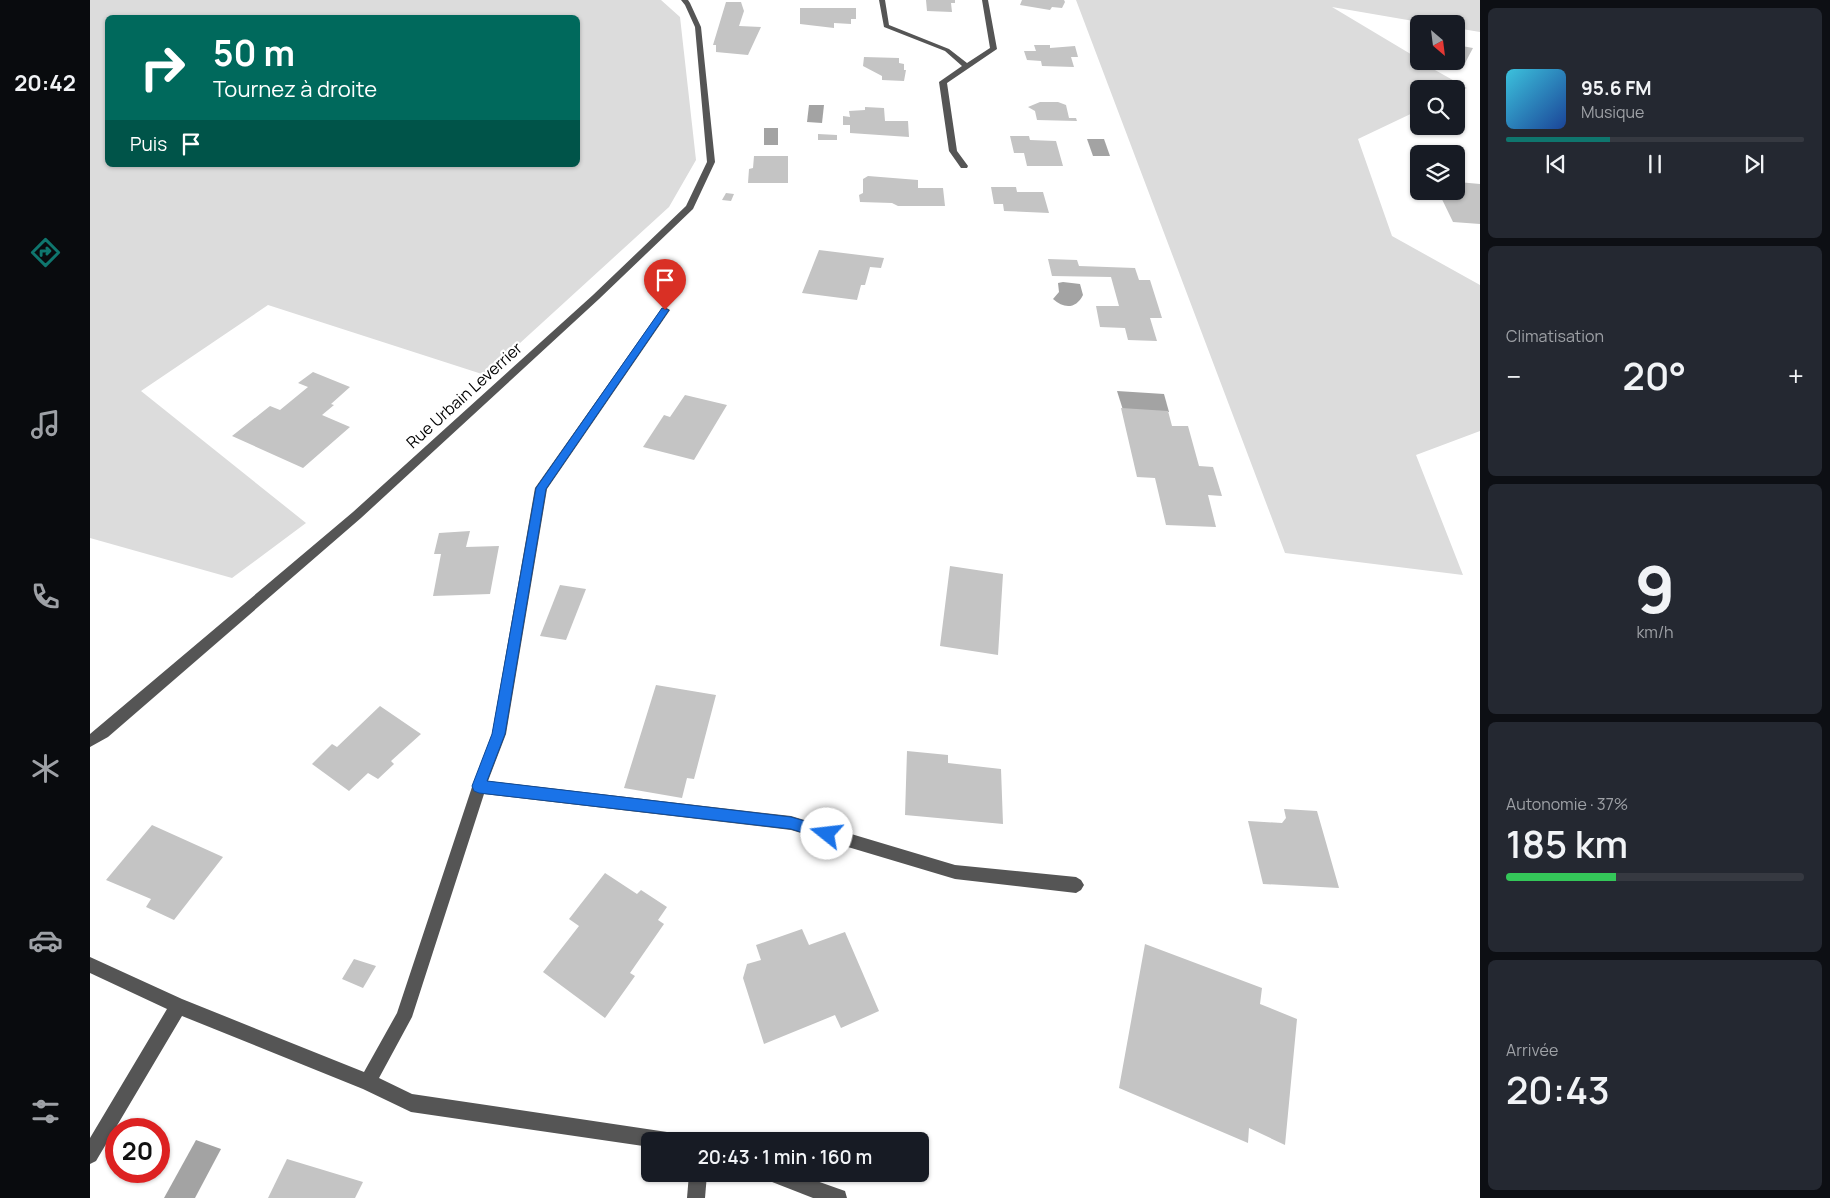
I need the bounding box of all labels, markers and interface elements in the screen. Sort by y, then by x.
north arrow [1410,15,1465,70]
map controls [1410,15,1465,200]
text: 50 m [213,29,295,77]
icon: right [130,35,195,100]
text: 20:42 [14,68,76,98]
text: Tournez à droite [213,74,377,104]
text: 95.6 FM [1581,75,1652,101]
button: search [1410,80,1465,135]
text: Musique [1581,101,1644,123]
icon: arrive [177,130,205,158]
text: Puis [130,131,167,157]
button: layers [1410,145,1465,200]
icon: previous [1542,150,1570,178]
icon: pause [1641,150,1669,178]
icon: next [1740,150,1768,178]
icon: directions [28,235,63,270]
pin [644,259,686,310]
icon: arrive [651,266,679,294]
text: Climatisation [1506,325,1604,347]
street label: Rue Urbain Leverrier [401,337,527,453]
text: 20° [1623,349,1686,401]
text: − [1506,357,1521,395]
text: + [1788,357,1804,395]
icon: music [28,407,63,442]
text: 9 [1635,544,1675,633]
icon: phone [28,579,63,614]
text: km/h [1636,621,1674,643]
icon: climate [28,751,63,786]
text: Autonomie · 37% [1506,793,1628,815]
position arrow [800,807,852,859]
text: 185 km [1506,817,1628,869]
icon: car [28,923,63,958]
text: Arrivée [1506,1039,1558,1061]
text: 20:43 [1506,1063,1610,1115]
icon: filters [28,1094,63,1129]
speed limit sign: 20 [105,1118,170,1183]
text: 20:43 · 1 min · 160 m [698,1144,872,1170]

